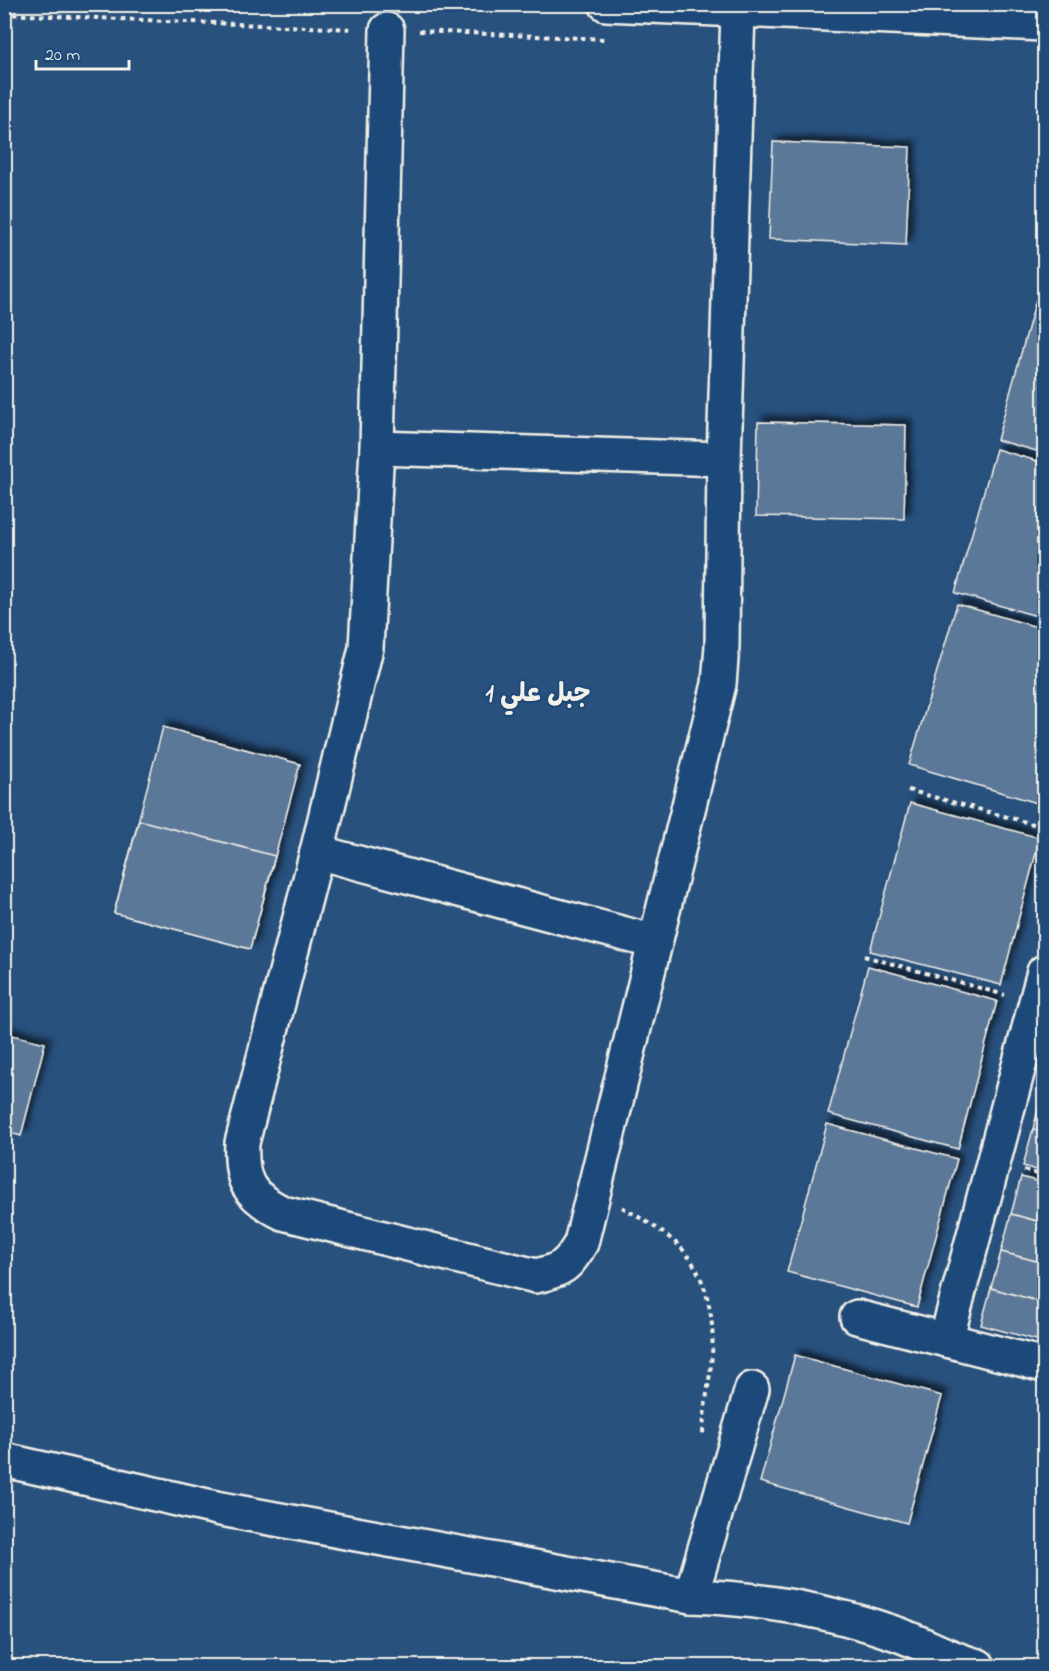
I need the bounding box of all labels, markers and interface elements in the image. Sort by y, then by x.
scale bar [36,33,129,71]
text: 20 m [45,43,80,69]
district label: جبل علي 1 [486,676,590,716]

